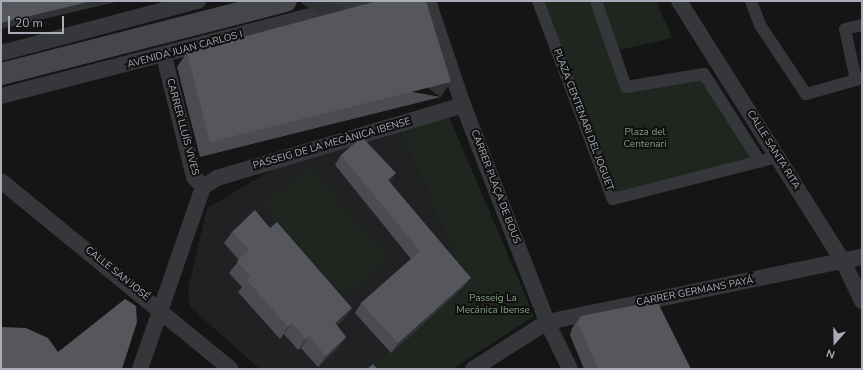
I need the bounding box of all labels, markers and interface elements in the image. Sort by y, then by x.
scale bar [10,8,66,34]
text: 20 m [15,15,43,31]
street label: AVENIDA JUAN CARLOS I [126,29,244,71]
street label: PLAZA CENTENARI DEL JOGUET [550,47,616,193]
street label: CARRER LLUÍS VIVES [163,77,201,177]
street label: CALLE SANTA RITA [744,108,802,192]
street label: PASSEIG DE LA MECÀNICA IBENSE [252,116,412,172]
park label: Plaza del Centenari [623,126,667,150]
street label: CARRER PLAÇA DE BOUS [468,128,522,246]
street label: CALLE SAN JOSÉ [82,244,152,304]
street label: CARRER GERMANS PAYÁ [635,275,755,309]
park label: Passeig La Mecánica Ibense [456,292,530,316]
north arrow [815,322,855,362]
text: N [824,345,837,362]

